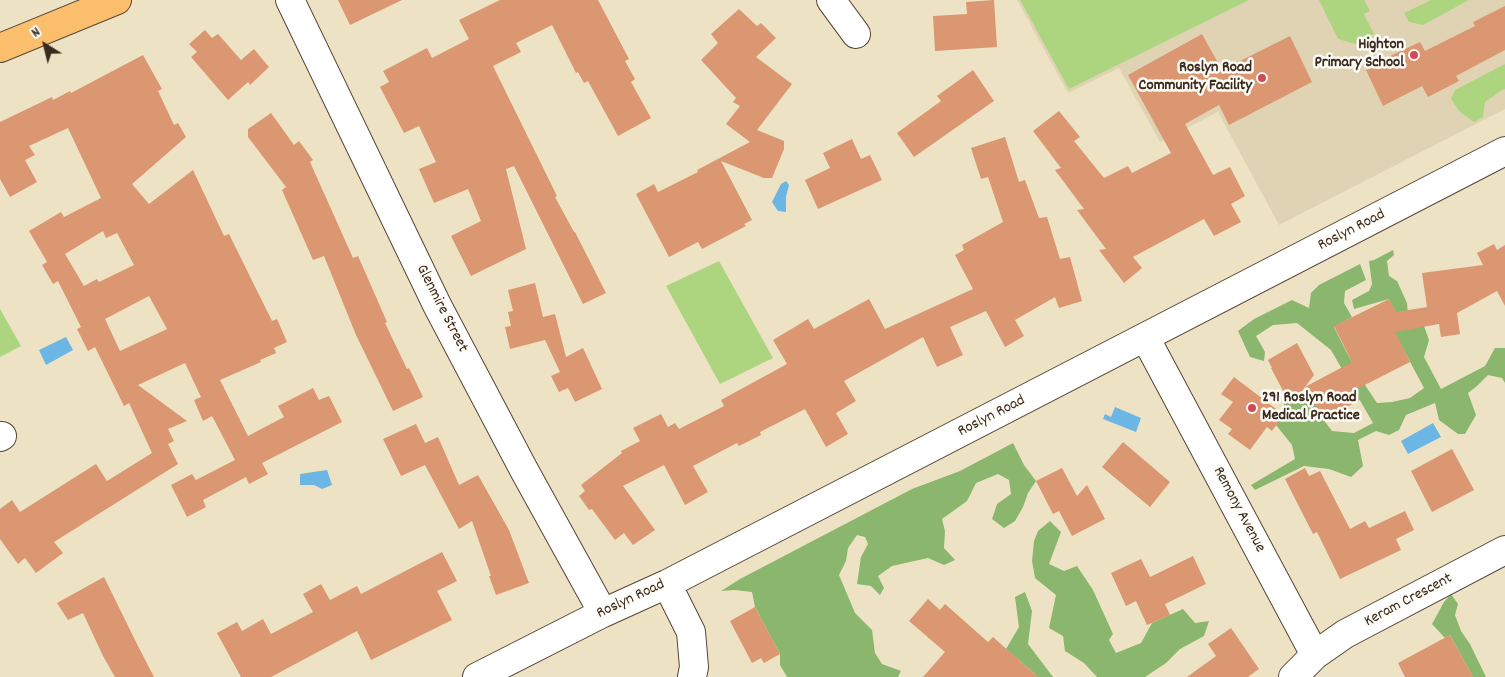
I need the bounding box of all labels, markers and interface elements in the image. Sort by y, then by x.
north arrow [20,20,70,70]
text: N [27,23,45,43]
place label: Highton Primary School [1314,36,1404,74]
marker: Highton Primary School [1408,49,1420,61]
place label: Roslyn Road Community Facility [1139,59,1252,97]
marker: Roslyn Road Community Facility [1256,72,1268,84]
street label: Roslyn Road [1315,206,1389,256]
street label: Glenmire Street [411,262,471,356]
place label: 291 Roslyn Road Medical Practice [1262,389,1360,427]
street label: Roslyn Road [955,392,1029,442]
marker: 291 Roslyn Road Medical Practice [1246,402,1258,414]
street label: Remony Avenue [1207,464,1269,556]
street label: Keram Crescent [1362,570,1456,632]
street label: Roslyn Road [594,576,668,624]

